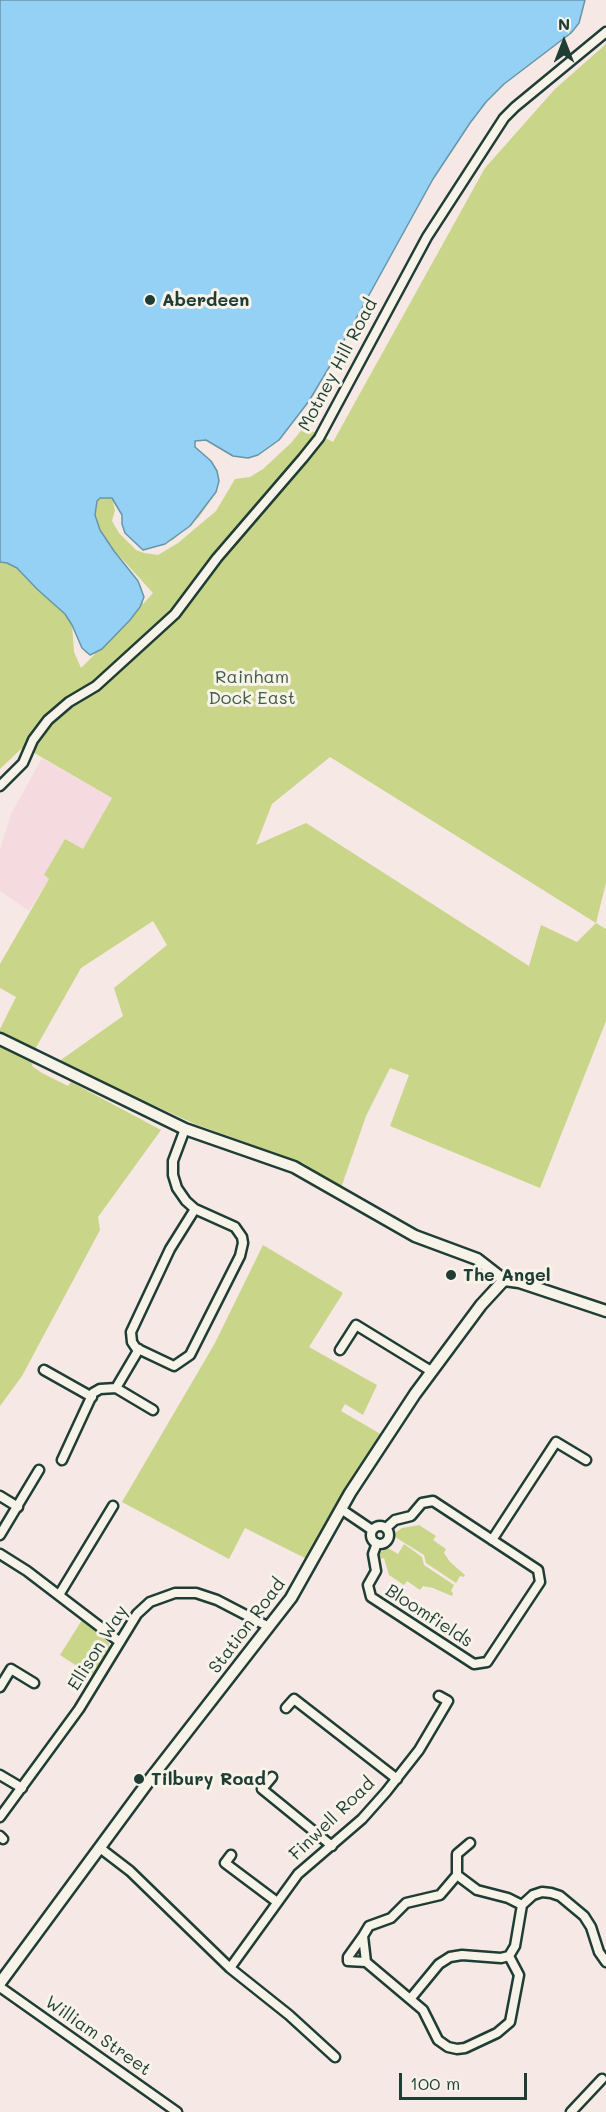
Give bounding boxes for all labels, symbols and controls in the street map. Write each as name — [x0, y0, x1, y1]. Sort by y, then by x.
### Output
north arrow — [534, 12, 594, 72]
text: N — [558, 13, 570, 34]
place label: Aberdeen — [162, 289, 249, 311]
marker: Aberdeen — [143, 293, 157, 307]
street label: Motney Hill Road — [294, 295, 382, 435]
park label: Rainham Dock East — [208, 666, 296, 708]
place label: The Angel — [463, 1264, 550, 1286]
marker: The Angel — [444, 1268, 458, 1282]
street label: Station Road — [204, 1574, 290, 1678]
street label: Bloomfields — [381, 1580, 477, 1652]
street label: Ellison Way — [63, 1601, 133, 1695]
place label: Tilbury Road — [151, 1768, 266, 1790]
marker: Tilbury Road — [132, 1772, 146, 1786]
street label: Finwell Road — [285, 1773, 379, 1865]
street label: William Street — [41, 1991, 155, 2081]
scale bar — [402, 2061, 530, 2099]
text: 100 m — [410, 2071, 460, 2095]

